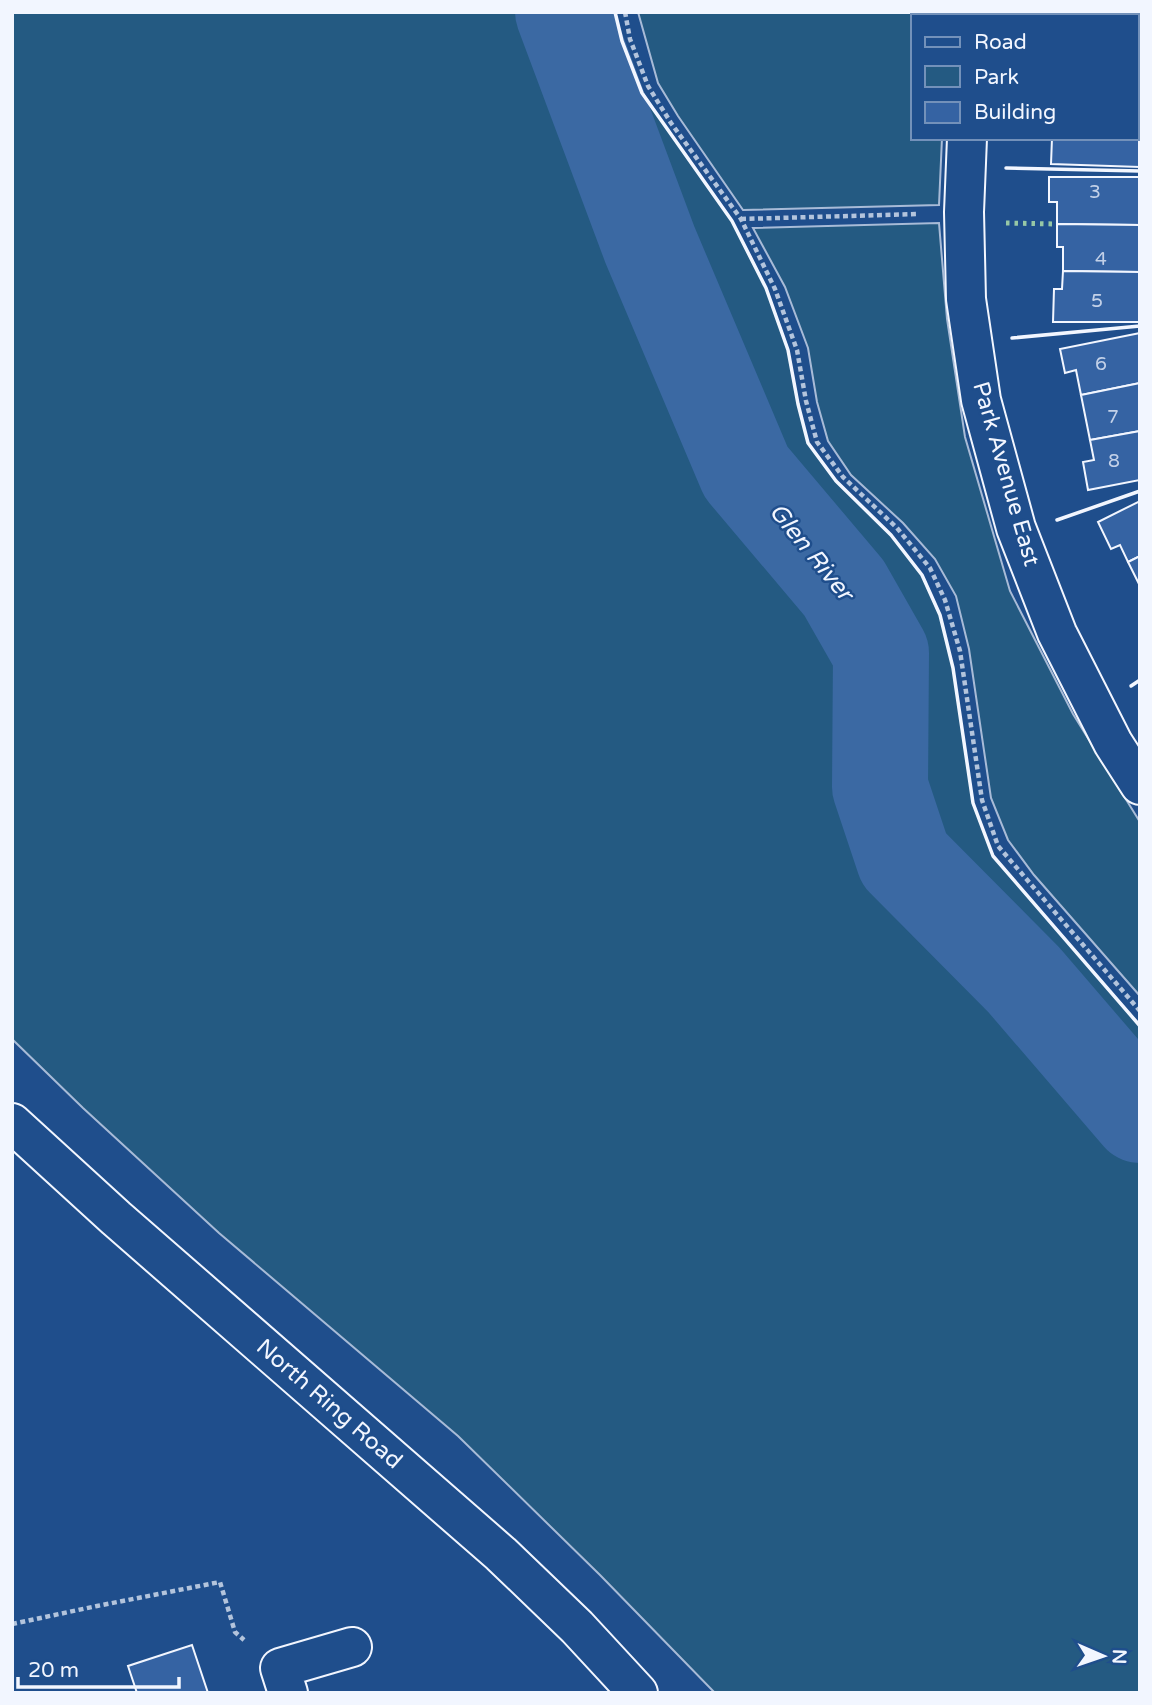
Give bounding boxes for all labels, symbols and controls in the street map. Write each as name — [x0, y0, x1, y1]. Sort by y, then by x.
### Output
legend — [911, 14, 1138, 140]
text: Road — [974, 30, 1027, 55]
text: Park — [974, 65, 1019, 90]
text: Building — [974, 100, 1056, 125]
house number: 3 — [1089, 181, 1101, 203]
house number: 4 — [1095, 248, 1107, 270]
house number: 5 — [1091, 290, 1103, 312]
house number: 6 — [1095, 353, 1107, 375]
street label: Park Avenue East — [966, 379, 1046, 570]
house number: 7 — [1107, 406, 1119, 428]
house number: 8 — [1108, 450, 1120, 472]
water label: Glen River — [763, 497, 861, 609]
street label: North Ring Road — [250, 1333, 408, 1475]
north arrow — [1068, 1621, 1138, 1691]
scale bar — [18, 1646, 178, 1690]
text: N — [1108, 1649, 1130, 1665]
text: 20 m — [28, 1658, 79, 1683]

